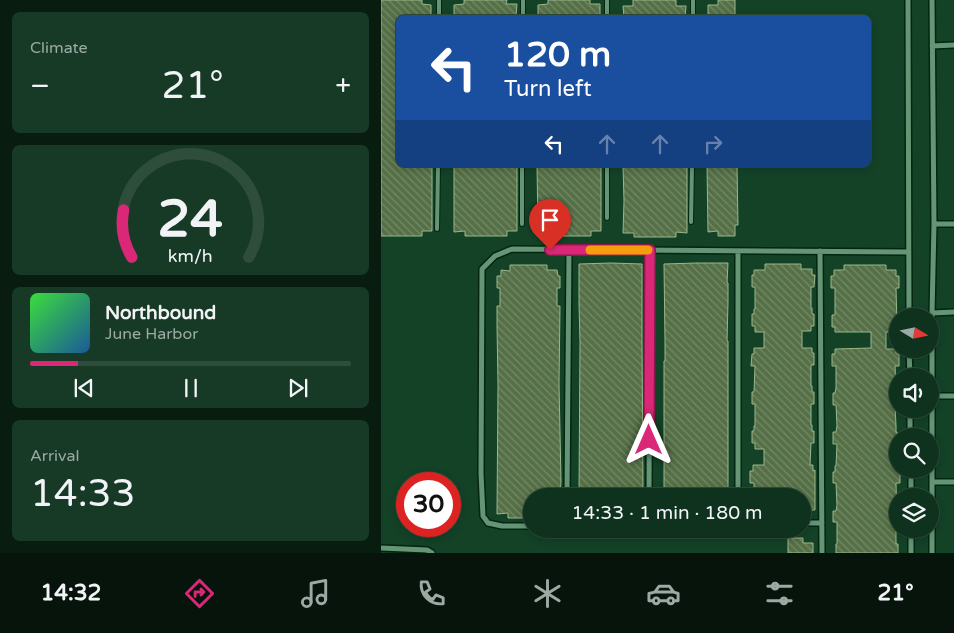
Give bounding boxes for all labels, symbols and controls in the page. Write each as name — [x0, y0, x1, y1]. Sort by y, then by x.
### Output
text: 120 m — [504, 34, 611, 76]
icon: left — [421, 35, 486, 100]
text: Climate — [30, 38, 88, 58]
text: 21° — [162, 63, 224, 109]
text: − — [30, 69, 50, 103]
text: + — [335, 69, 351, 103]
text: Turn left — [504, 76, 592, 102]
icon: left — [540, 130, 568, 158]
icon: ahead — [593, 130, 621, 158]
icon: ahead — [646, 130, 674, 158]
icon: right — [699, 130, 727, 158]
text: 24 — [158, 188, 223, 251]
pin — [529, 199, 571, 250]
icon: arrive — [536, 206, 564, 234]
text: km/h — [168, 246, 213, 267]
text: Northbound — [105, 302, 216, 324]
north arrow — [889, 308, 939, 358]
map controls — [889, 308, 939, 538]
text: June Harbor — [105, 324, 198, 344]
button: sound — [889, 368, 939, 418]
icon: previous — [70, 374, 98, 402]
icon: pause — [177, 374, 205, 402]
icon: next — [284, 374, 312, 402]
position arrow — [622, 413, 674, 465]
button: search — [889, 428, 939, 478]
text: Arrival — [30, 446, 79, 466]
text: 14:33 — [30, 471, 135, 517]
speed limit sign: 30 — [396, 472, 461, 537]
button: layers — [889, 488, 939, 538]
text: 14:33 · 1 min · 180 m — [571, 502, 763, 524]
icon: directions — [182, 576, 217, 611]
icon: music — [298, 576, 333, 611]
icon: phone — [414, 576, 449, 611]
icon: climate — [530, 576, 565, 611]
icon: car — [646, 576, 681, 611]
icon: filters — [762, 576, 797, 611]
text: 14:32 — [40, 580, 101, 606]
text: 21° — [878, 580, 914, 606]

